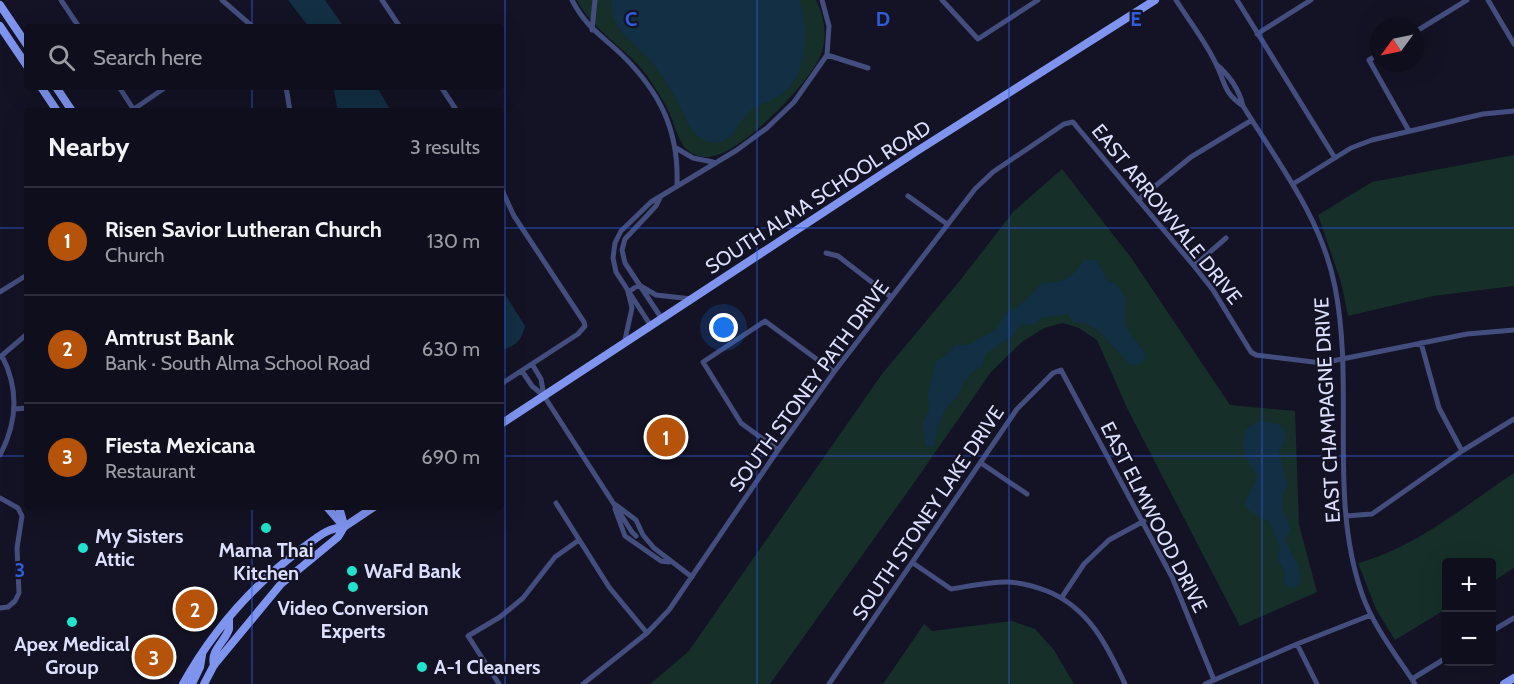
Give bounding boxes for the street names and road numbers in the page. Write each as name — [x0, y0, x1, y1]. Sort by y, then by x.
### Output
street label: SOUTH ALMA SCHOOL ROAD — [701, 115, 935, 279]
street label: EAST ARROWVALE DRIVE — [1087, 119, 1247, 309]
street label: SOUTH STONEY PATH DRIVE — [724, 276, 894, 496]
street label: EAST CHAMPAGNE DRIVE — [1309, 297, 1345, 523]
street label: SOUTH STONEY LAKE DRIVE — [847, 401, 1009, 625]
street label: EAST ELMWOOD DRIVE — [1095, 418, 1213, 616]

